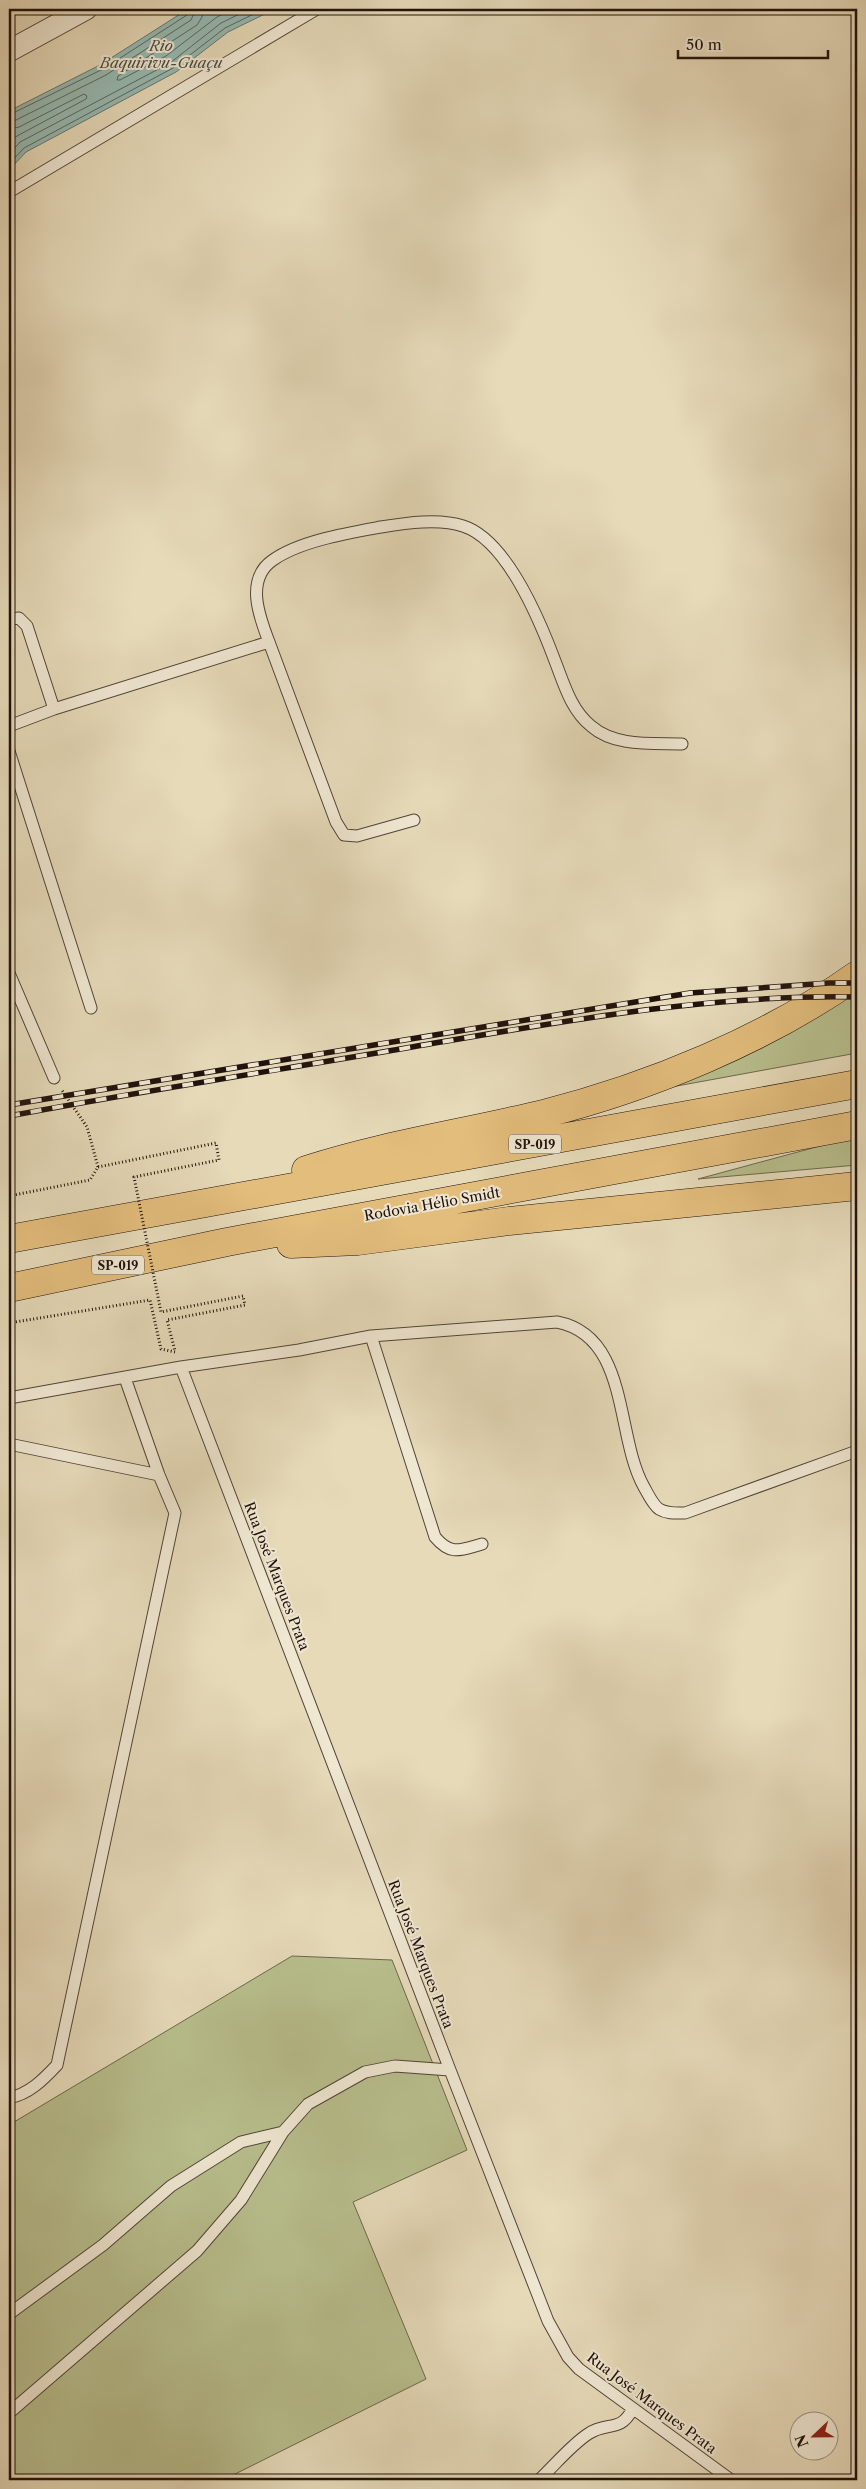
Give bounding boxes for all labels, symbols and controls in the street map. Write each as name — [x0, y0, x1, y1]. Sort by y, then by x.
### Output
scale bar — [678, 28, 828, 60]
text: 50 m — [686, 35, 722, 54]
water label: Rio Baquirivu-Guaçu — [99, 36, 223, 72]
road number: SP-019 — [509, 1134, 561, 1154]
street label: Rodovia Hélio Smidt — [363, 1183, 501, 1225]
road number: SP-019 — [92, 1256, 144, 1274]
street label: Rua José Marques Prata — [240, 1499, 314, 1653]
street label: Rua José Marques Prata — [384, 1877, 458, 2031]
street label: Rua José Marques Prata — [584, 2348, 721, 2458]
north arrow — [788, 2412, 838, 2462]
text: N — [791, 2432, 813, 2450]

